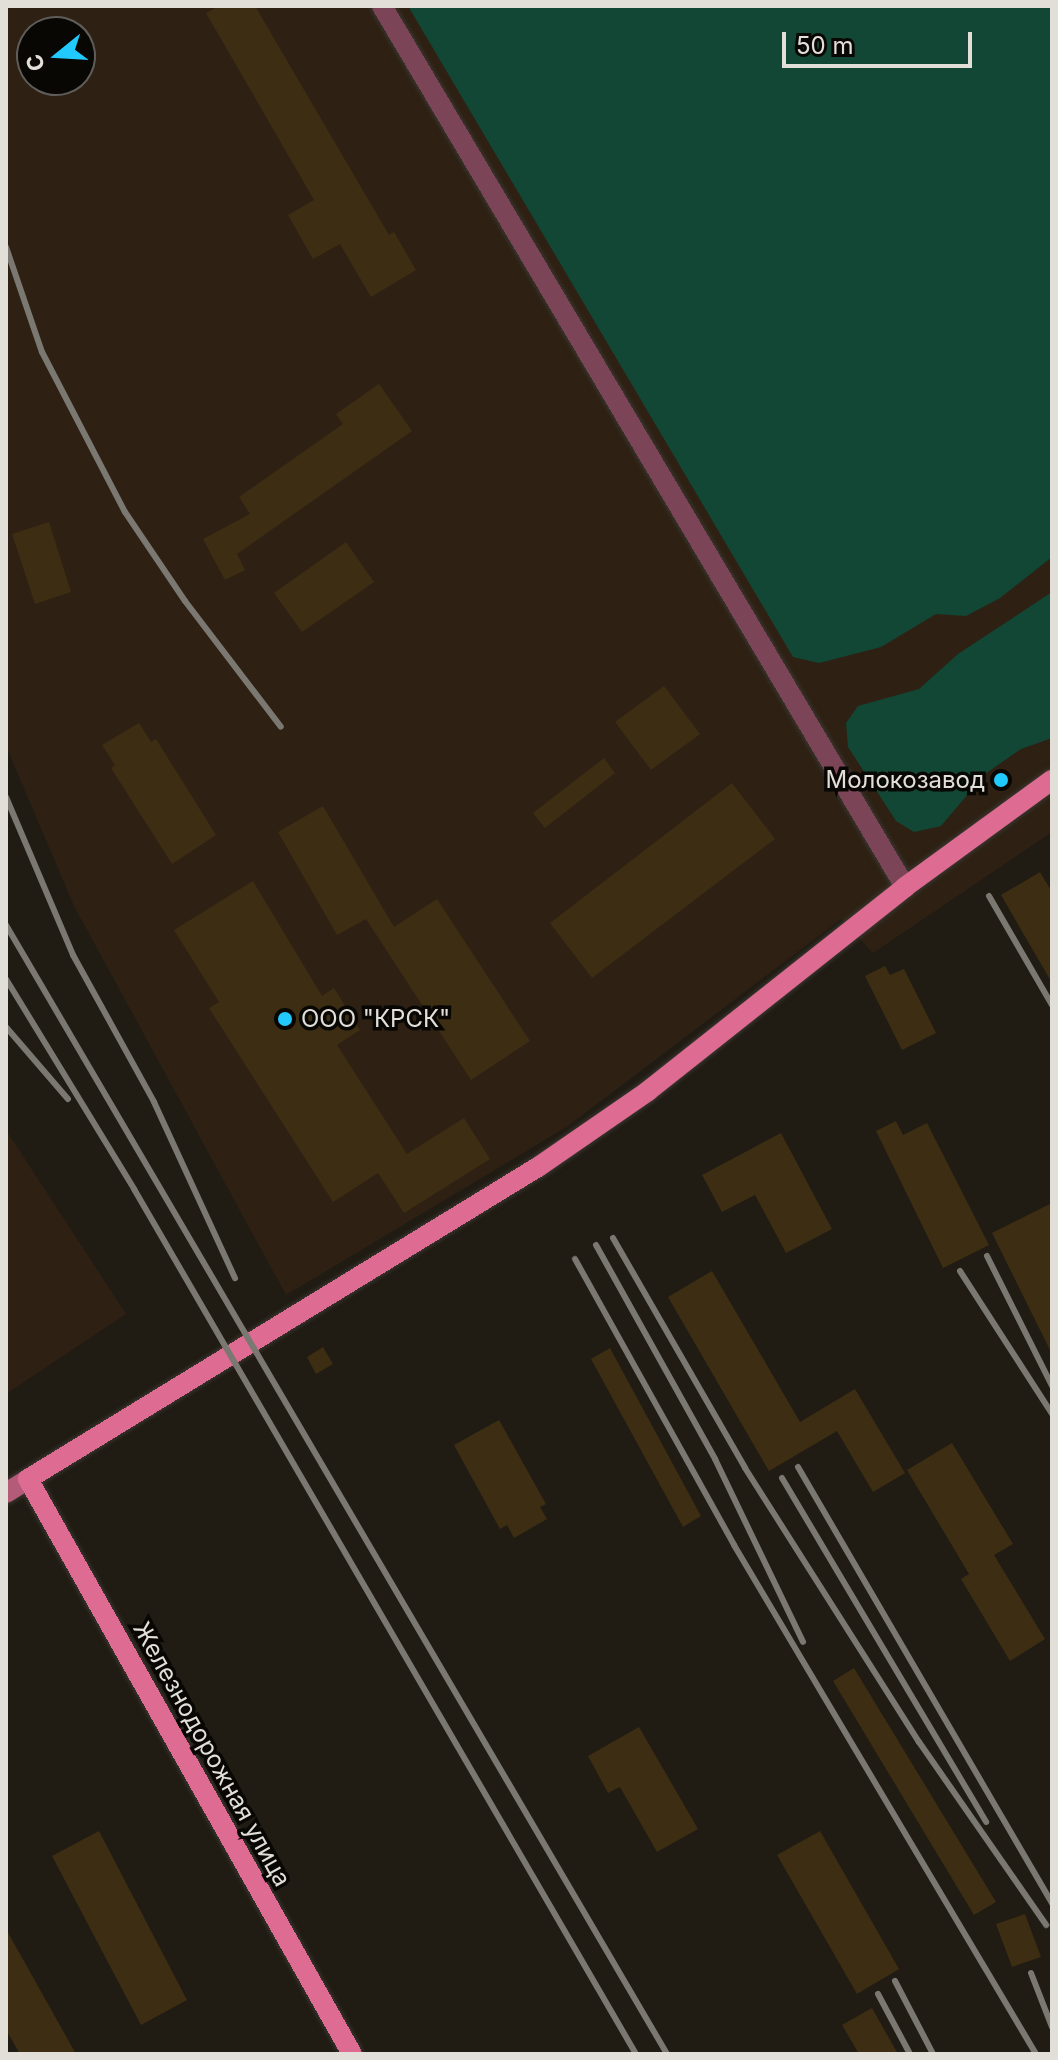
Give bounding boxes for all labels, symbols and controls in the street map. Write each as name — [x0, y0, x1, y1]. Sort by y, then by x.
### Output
north arrow — [16, 16, 96, 96]
scale bar — [786, 16, 976, 66]
text: 50 m — [796, 31, 854, 60]
text: С — [20, 51, 50, 75]
place label: Молокозавод — [826, 766, 985, 794]
marker: Молокозавод — [992, 771, 1010, 789]
place label: ООО "КРСК" — [301, 1005, 450, 1033]
marker: ООО "КРСК" — [276, 1010, 294, 1028]
street label: Железнодорожная улица — [127, 1617, 297, 1891]

